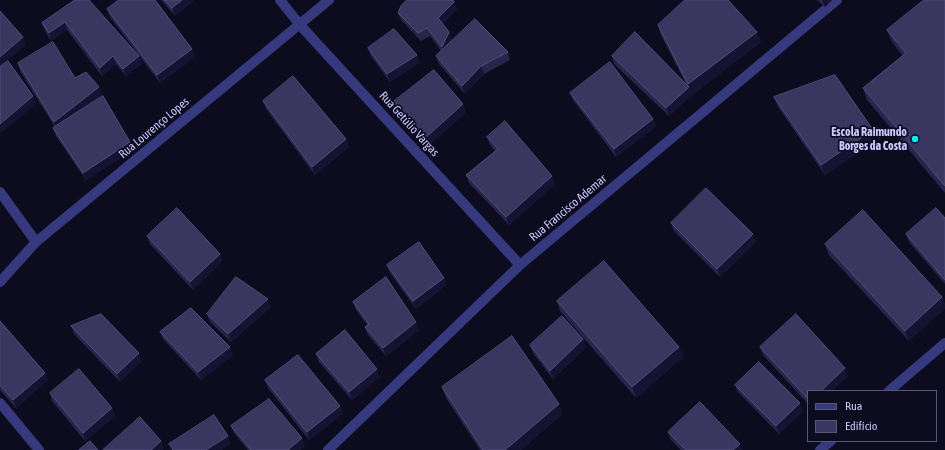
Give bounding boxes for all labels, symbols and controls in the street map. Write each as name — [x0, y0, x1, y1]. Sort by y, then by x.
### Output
street label: Rua Getúlio Vargas — [376, 89, 442, 159]
street label: Rua Lourenço Lopes — [116, 94, 192, 162]
place label: Escola Raimundo Borges da Costa — [831, 125, 907, 153]
marker: Escola Raimundo Borges da Costa — [910, 134, 920, 144]
street label: Rua Francisco Ademar — [527, 172, 609, 244]
legend — [807, 390, 937, 442]
text: Rua — [845, 399, 862, 413]
text: Edifício — [845, 419, 877, 433]

